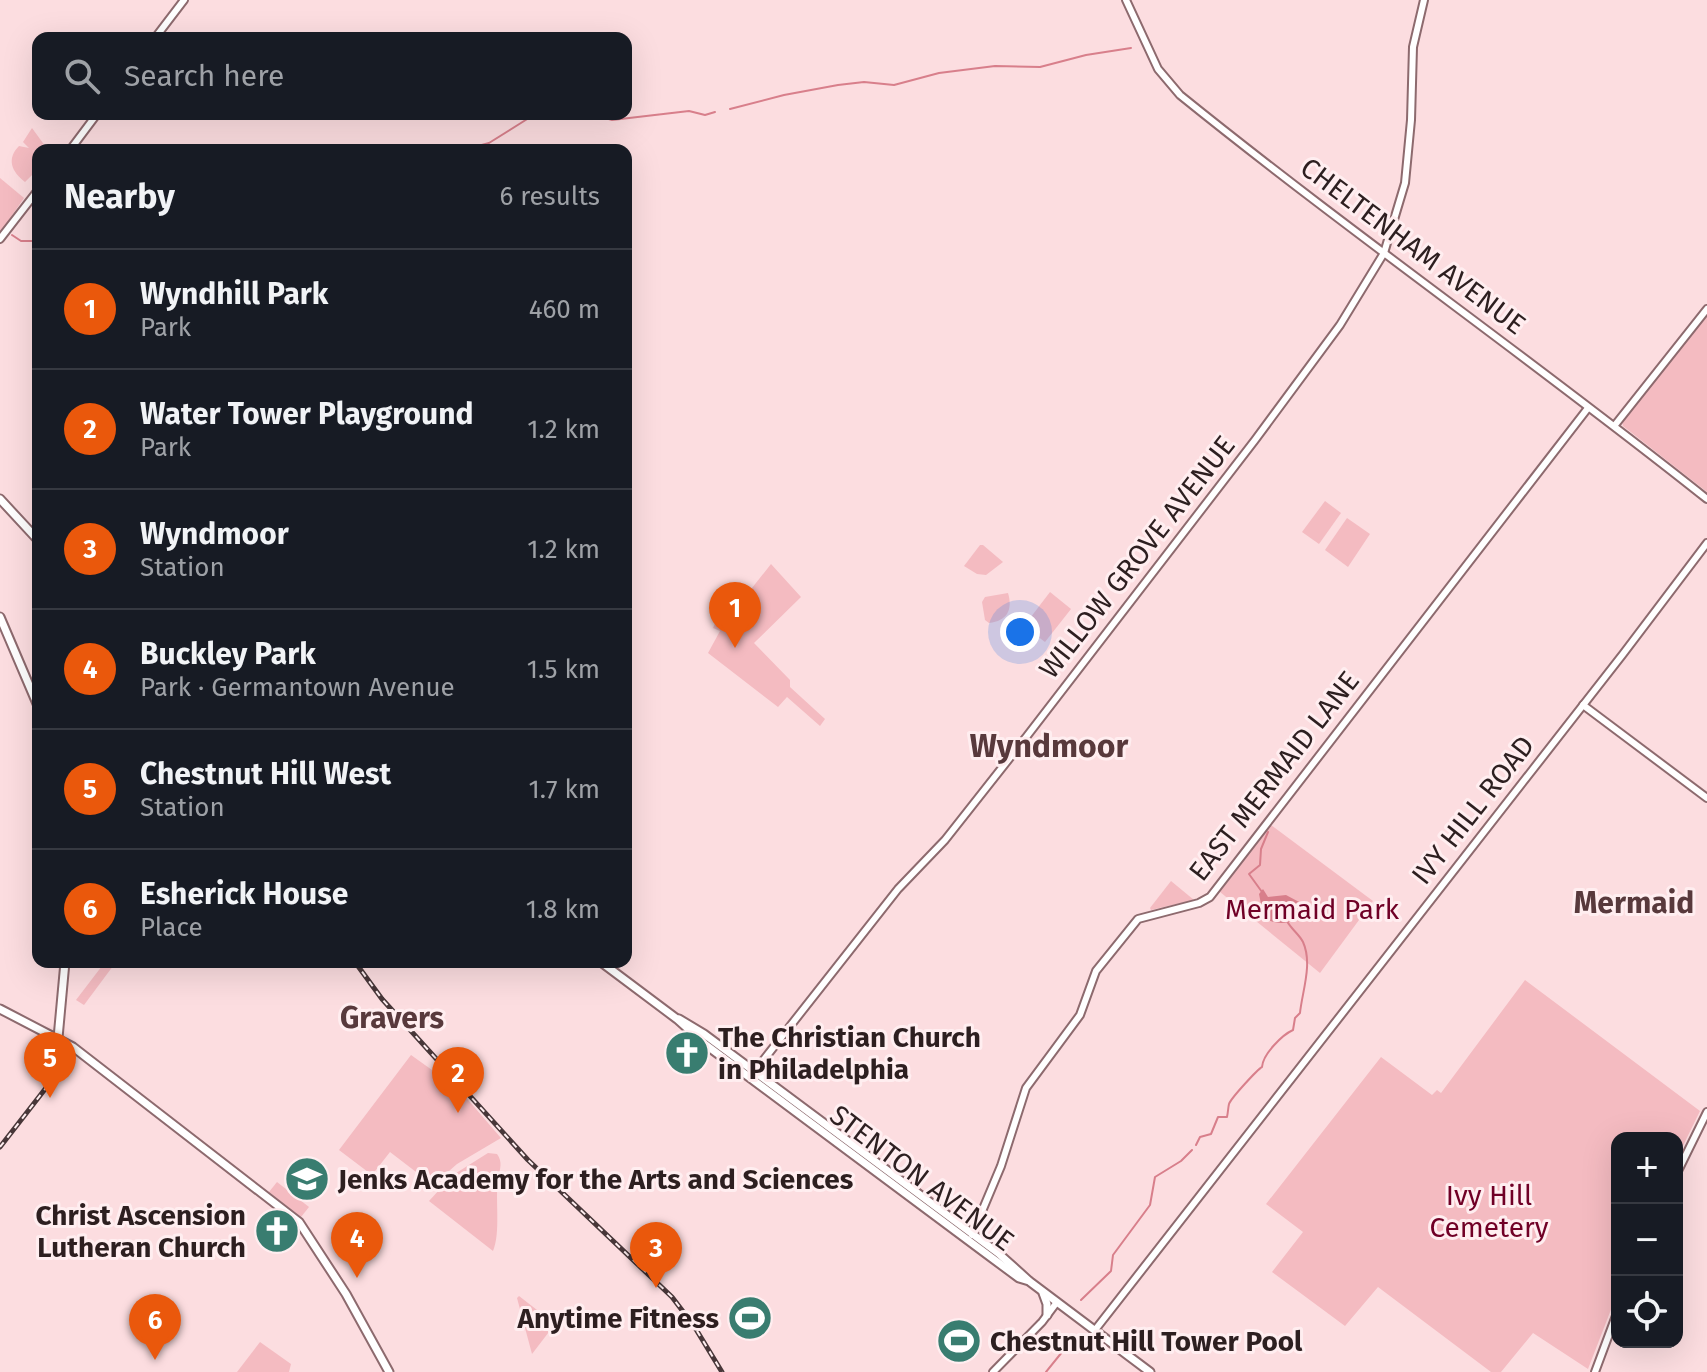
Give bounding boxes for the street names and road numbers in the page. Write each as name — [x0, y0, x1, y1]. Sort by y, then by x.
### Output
street label: CHELTENHAM AVENUE — [1294, 151, 1532, 341]
street label: WILLOW GROVE AVENUE — [1032, 429, 1242, 685]
street label: EAST MERMAID LANE — [1182, 665, 1366, 887]
street label: IVY HILL ROAD — [1405, 729, 1541, 891]
street label: STENTON AVENUE — [824, 1098, 1020, 1258]

